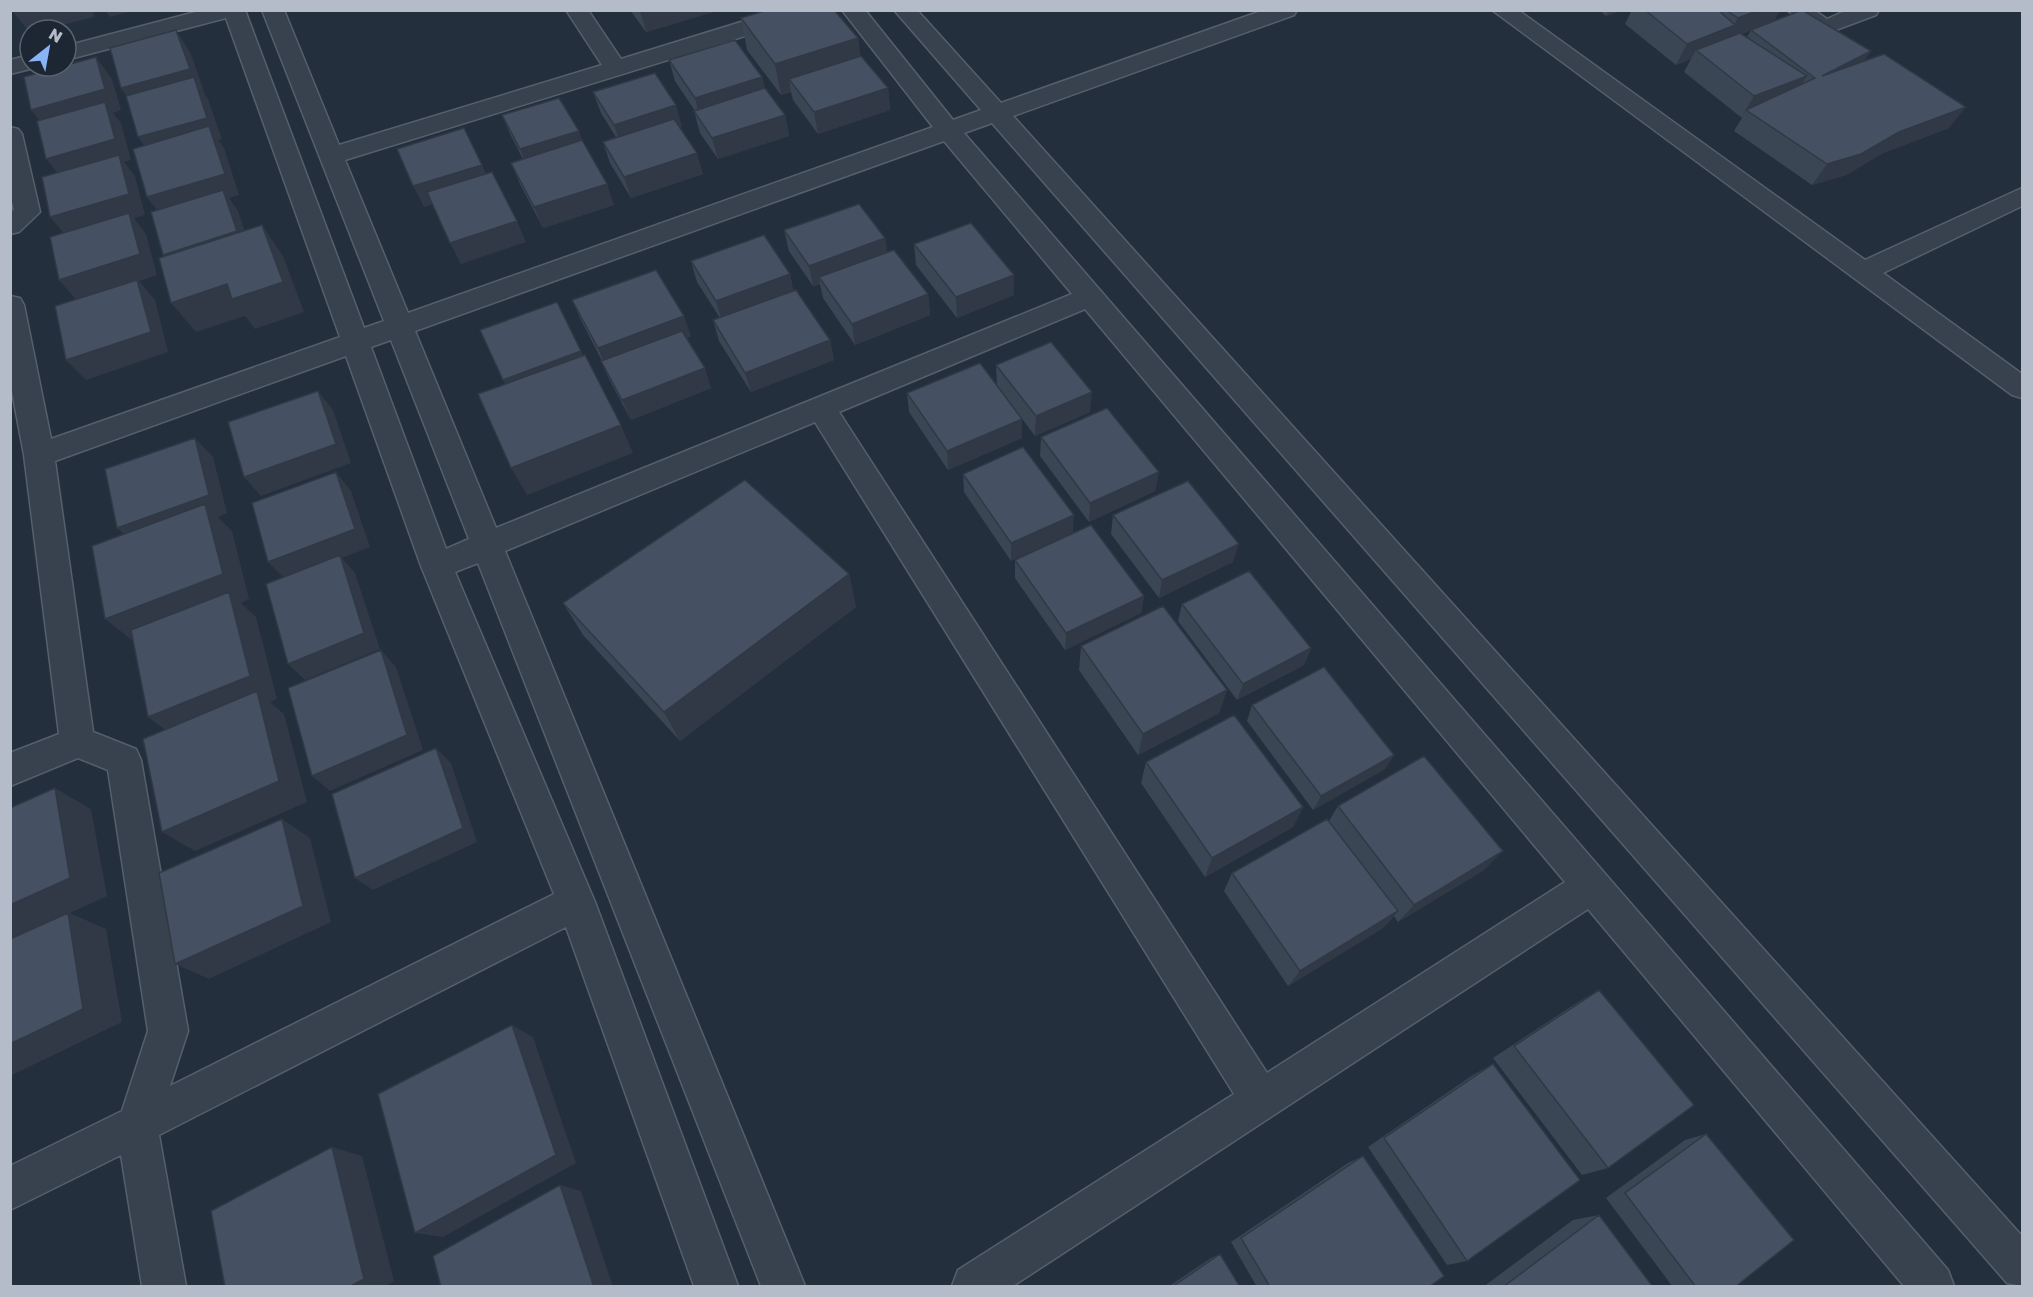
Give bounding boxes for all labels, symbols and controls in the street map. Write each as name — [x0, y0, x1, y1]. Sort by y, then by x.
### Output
north arrow — [18, 18, 78, 78]
text: N — [45, 23, 66, 47]

